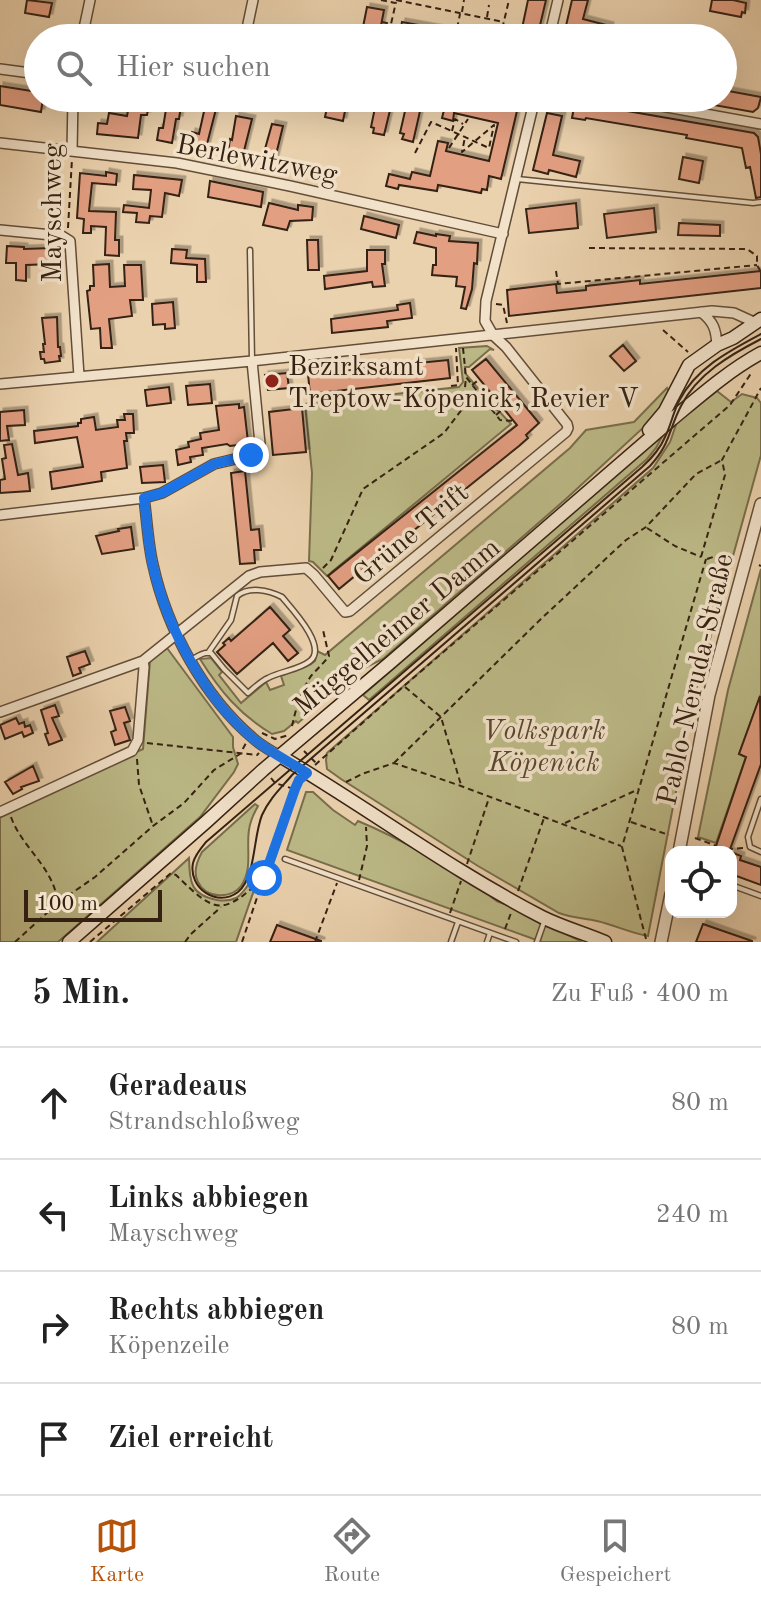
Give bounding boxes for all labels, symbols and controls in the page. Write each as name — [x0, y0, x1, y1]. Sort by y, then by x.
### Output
search box — [24, 24, 737, 112]
icon: search — [52, 46, 96, 90]
text: Hier suchen — [116, 53, 271, 83]
street label: Berlewitzweg — [173, 132, 340, 190]
street label: Mayschweg — [40, 143, 68, 283]
place label: Bezirksamt Treptow-Köpenick, Revier V — [288, 354, 639, 414]
marker: Bezirksamt Treptow-Köpenick, Revier V — [263, 372, 281, 390]
route end — [233, 437, 269, 473]
street label: Grüne Trift — [349, 479, 475, 591]
street label: Müggelheimer Damm — [290, 534, 506, 722]
street label: Pablo-Neruda-Straße — [654, 551, 740, 808]
park label: Volkspark Köpenick — [482, 718, 606, 778]
map controls — [665, 846, 737, 918]
button: locate — [665, 846, 737, 918]
route start — [246, 860, 282, 896]
scale bar — [24, 886, 162, 922]
text: 100 m — [36, 893, 98, 915]
text: 5 Min. — [32, 977, 130, 1011]
text: Zu Fuß · 400 m — [551, 981, 729, 1007]
text: Geradeaus — [108, 1072, 247, 1102]
icon: ahead — [32, 1081, 76, 1125]
text: 80 m — [671, 1090, 729, 1116]
text: Strandschloßweg — [108, 1109, 300, 1135]
text: Links abbiegen — [108, 1184, 309, 1214]
icon: left — [32, 1193, 76, 1237]
text: 240 m — [656, 1202, 729, 1228]
text: Mayschweg — [108, 1221, 238, 1247]
text: Rechts abbiegen — [108, 1296, 325, 1326]
icon: right — [32, 1305, 76, 1349]
text: 80 m — [671, 1314, 729, 1340]
text: Köpenzeile — [108, 1333, 229, 1359]
icon: arrive — [32, 1417, 76, 1461]
text: Ziel erreicht — [108, 1424, 273, 1454]
tab: Karte — [90, 1514, 144, 1589]
tab: Route — [324, 1514, 380, 1589]
tab: Gespeichert — [560, 1514, 671, 1589]

